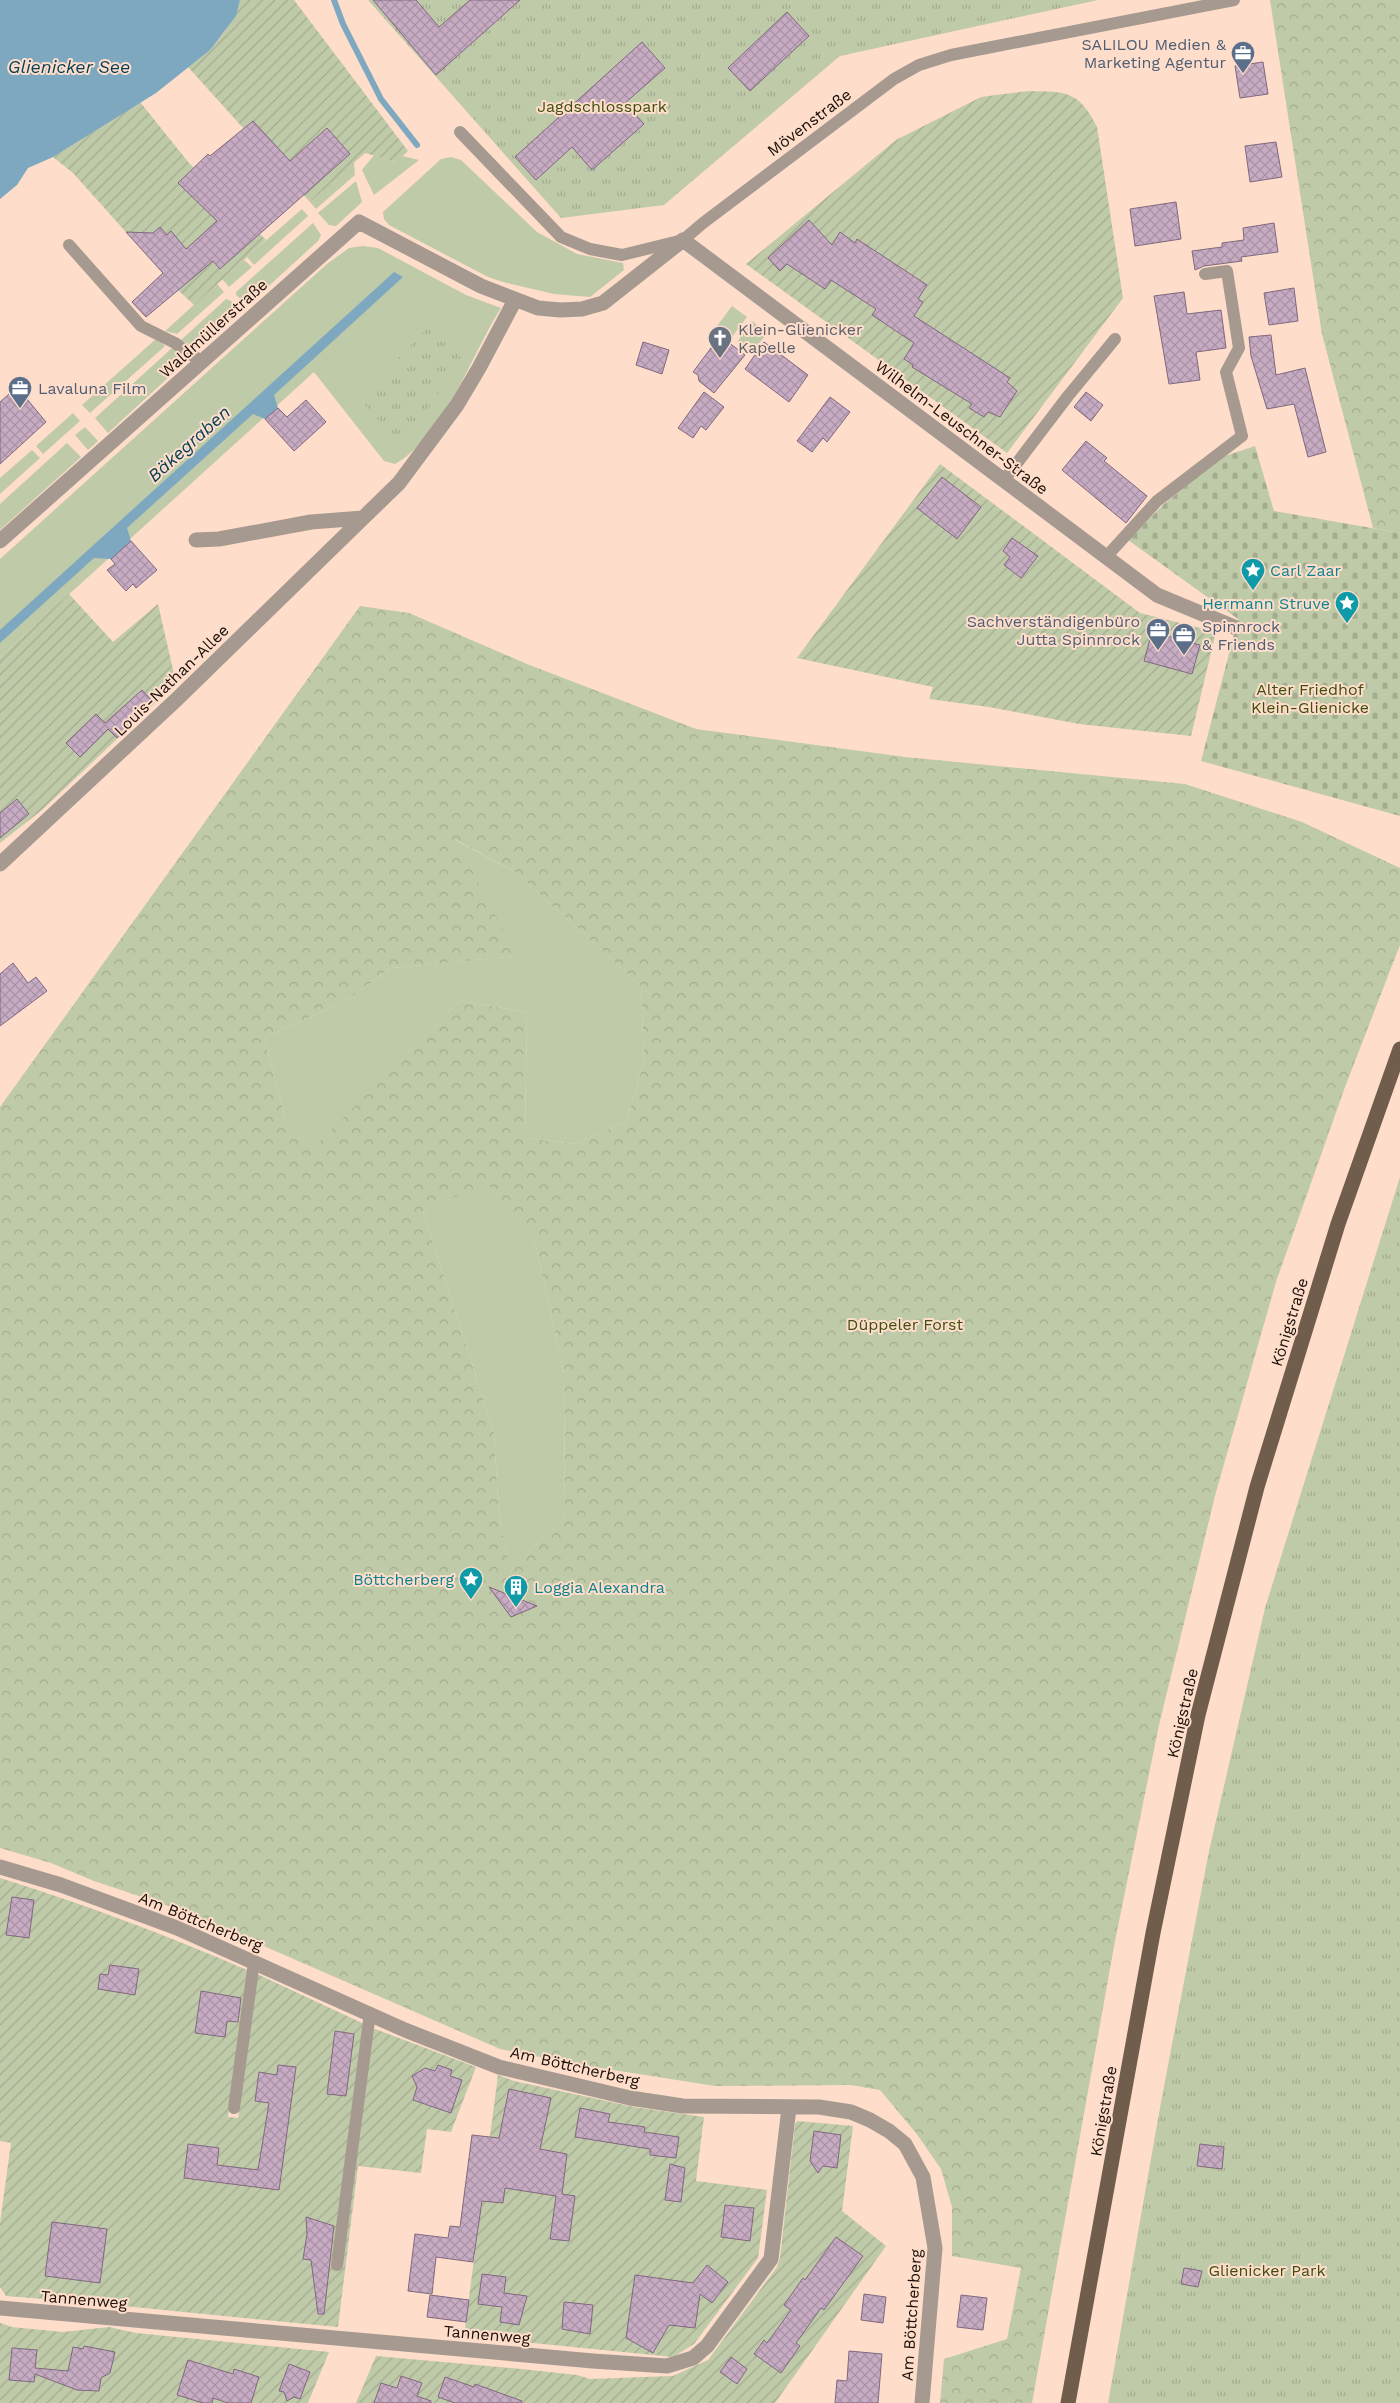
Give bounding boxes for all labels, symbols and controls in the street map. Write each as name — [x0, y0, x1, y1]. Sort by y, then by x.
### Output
place label: SALILOU Medien & Marketing Agentur — [1081, 35, 1227, 72]
office icon: SALILOU Medien & Marketing Agentur — [1230, 40, 1256, 74]
water label: Glienicker See — [8, 56, 130, 77]
street label: Mövenstraße — [764, 85, 855, 160]
park label: Jagdschlosspark — [537, 97, 667, 116]
street label: Waldmüllerstraße — [155, 275, 271, 382]
place label: Klein-Glienicker Kapelle — [738, 320, 863, 357]
church icon: Klein-Glienicker Kapelle — [707, 325, 733, 359]
street label: Wilhelm-Leuschner-Straße — [872, 356, 1052, 499]
office icon: Lavaluna Film — [7, 375, 33, 409]
place label: Lavaluna Film — [38, 379, 147, 398]
water label: Bäkegraben — [143, 401, 234, 486]
place icon: Carl Zaar — [1240, 557, 1266, 591]
place label: Carl Zaar — [1270, 561, 1342, 580]
place icon: Hermann Struve — [1334, 590, 1360, 624]
place label: Hermann Struve — [1202, 594, 1330, 613]
place label: Sachverständigenbüro Jutta Spinnrock — [967, 612, 1140, 649]
office icon: Sachverständigenbüro Jutta Spinnrock — [1145, 617, 1171, 651]
place label: Spinnrock & Friends — [1202, 617, 1280, 654]
street label: Louis-Nathan-Allee — [110, 621, 233, 740]
office icon: Spinnrock & Friends — [1171, 622, 1197, 656]
park label: Alter Friedhof Klein-Glienicke — [1251, 680, 1369, 717]
street label: Königstraße — [1267, 1276, 1312, 1369]
park label: Düppeler Forst — [847, 1315, 963, 1334]
place icon: Böttcherberg — [458, 1566, 484, 1600]
place label: Böttcherberg — [353, 1570, 454, 1589]
building icon: Loggia Alexandra — [503, 1574, 529, 1608]
place label: Loggia Alexandra — [534, 1578, 665, 1597]
street label: Königstraße — [1163, 1666, 1202, 1760]
street label: Am Böttcherberg — [136, 1888, 266, 1955]
street label: Am Böttcherberg — [508, 2042, 642, 2091]
street label: Königstraße — [1086, 2064, 1121, 2158]
street label: Am Böttcherberg — [897, 2248, 926, 2382]
park label: Glienicker Park — [1208, 2261, 1326, 2280]
street label: Tannenweg — [40, 2286, 128, 2313]
street label: Tannenweg — [443, 2321, 531, 2348]

